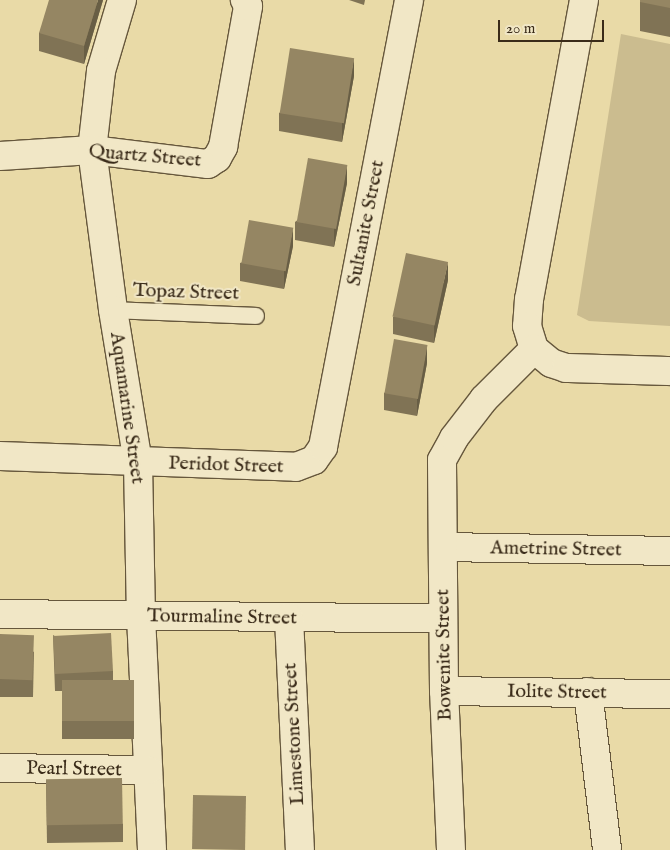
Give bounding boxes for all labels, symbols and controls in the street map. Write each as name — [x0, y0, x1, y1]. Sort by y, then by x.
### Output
scale bar — [500, 10, 606, 42]
text: 20 m — [506, 19, 535, 38]
street label: Quartz Street — [88, 139, 202, 173]
street label: Sultanite Street — [342, 158, 390, 288]
street label: Topaz Street — [132, 278, 240, 306]
street label: Aquamarine Street — [104, 331, 150, 485]
street label: Peridot Street — [168, 451, 284, 479]
street label: Ametrine Street — [490, 536, 622, 562]
street label: Bowenite Street — [431, 589, 457, 721]
street label: Tourmaline Street — [147, 604, 297, 630]
street label: Limestone Street — [278, 662, 310, 806]
street label: Iolite Street — [507, 679, 607, 705]
street label: Pearl Street — [26, 756, 122, 782]

